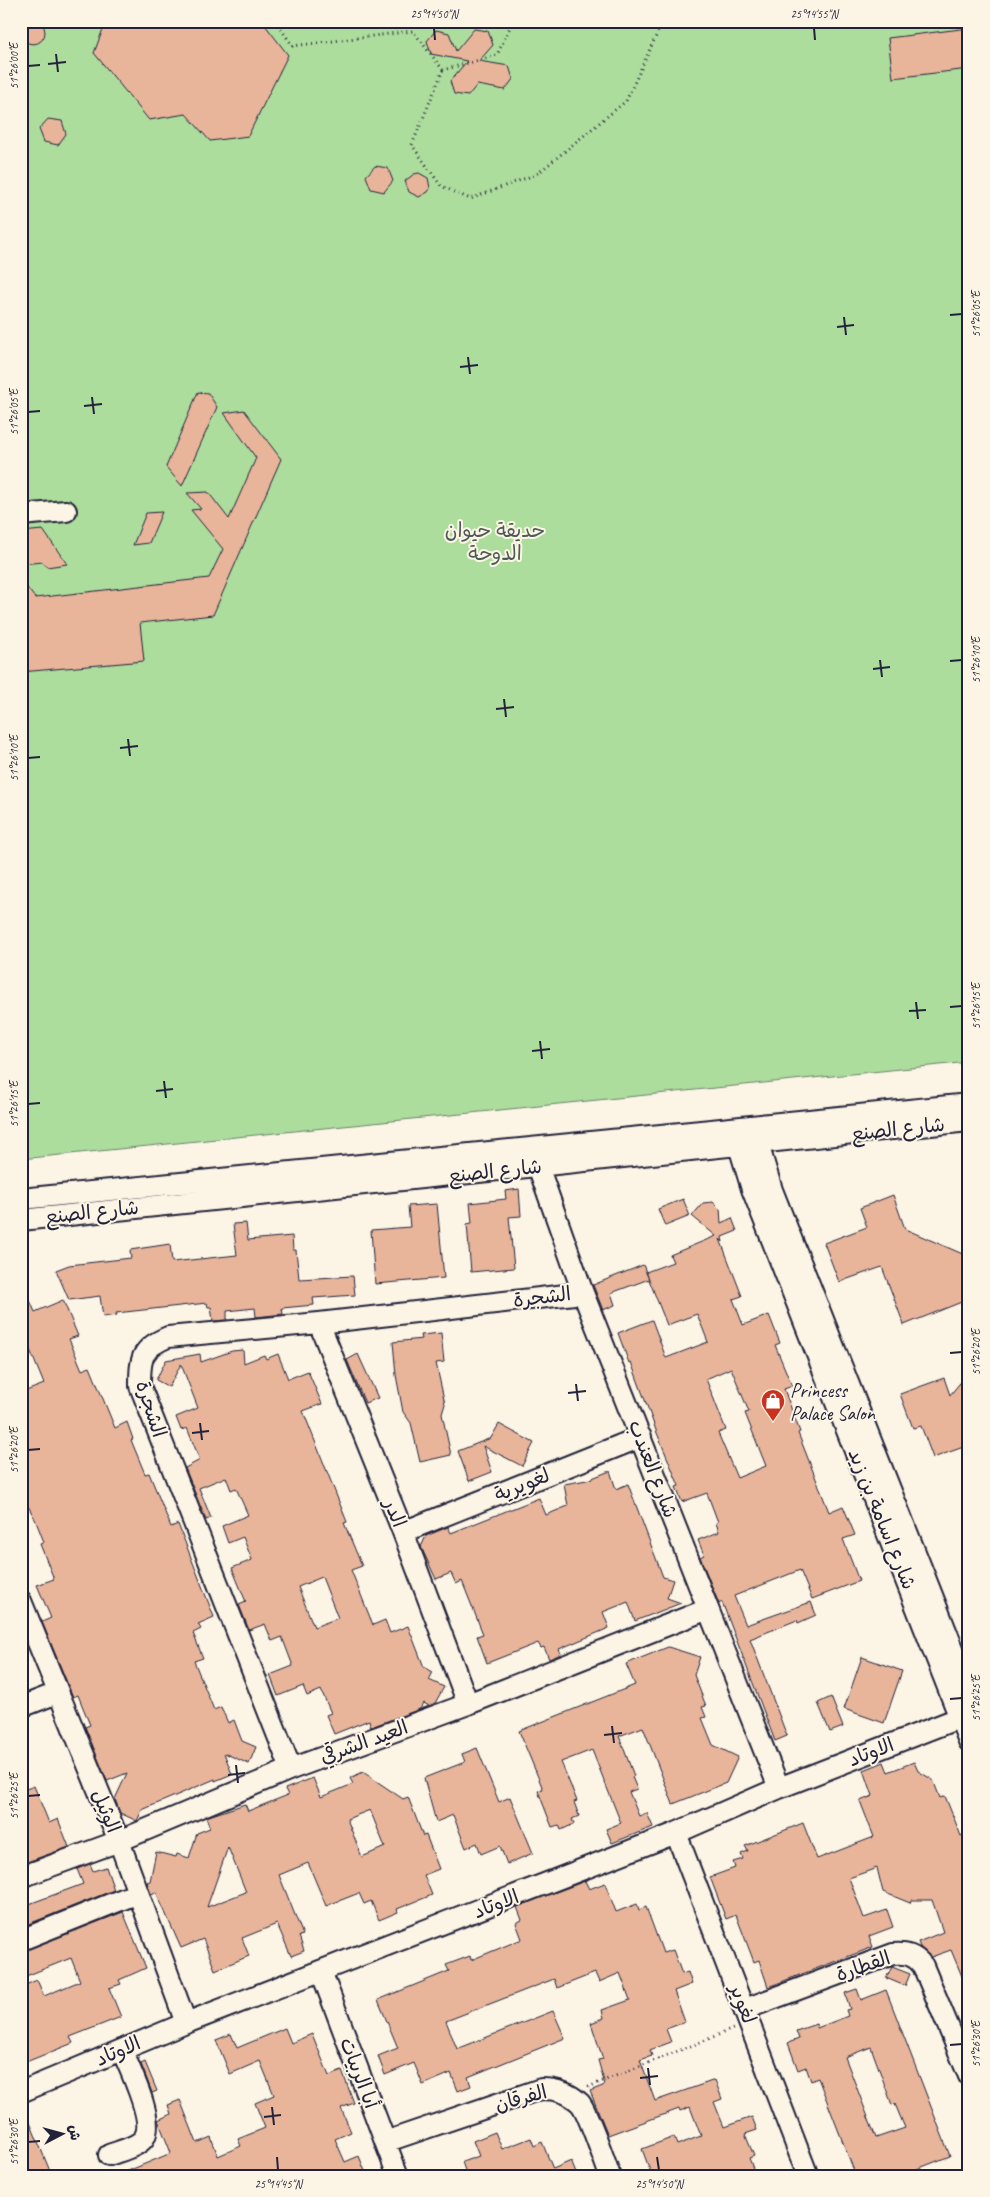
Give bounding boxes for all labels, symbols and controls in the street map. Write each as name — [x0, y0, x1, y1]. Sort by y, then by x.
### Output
text: 25°14'50"N — [410, 6, 459, 22]
text: 25°14'55"N — [790, 6, 839, 22]
text: 51°26'00"E — [6, 41, 22, 89]
text: 51°26'05"E — [968, 289, 984, 337]
text: 51°26'05"E — [6, 387, 22, 435]
park label: حديقة حيوان الدوحة — [445, 518, 545, 566]
text: 51°26'10"E — [968, 635, 984, 683]
text: 51°26'10"E — [6, 733, 22, 781]
text: 51°26'15"E — [968, 981, 984, 1029]
text: 51°26'15"E — [6, 1079, 22, 1127]
street label: شارع الصنع — [850, 1112, 946, 1148]
street label: شارع الصنع — [447, 1154, 543, 1190]
street label: شارع الصنع — [44, 1195, 140, 1231]
street label: الشجرة — [512, 1281, 572, 1313]
text: 51°26'20"E — [968, 1327, 984, 1375]
street label: الشجرة — [130, 1377, 172, 1441]
place label: Princess Palace Salon — [790, 1378, 876, 1426]
shop icon: Princess Palace Salon — [760, 1388, 786, 1422]
street label: شارع العندب — [622, 1417, 683, 1522]
text: 51°26'20"E — [6, 1425, 22, 1473]
street label: شارع اسامة بن زيد — [841, 1445, 922, 1594]
street label: لغويرية — [491, 1463, 553, 1507]
street label: الدر — [377, 1493, 412, 1531]
text: 51°26'25"E — [968, 1673, 984, 1721]
street label: العيد الشرقي — [316, 1714, 412, 1770]
street label: الاوتاد — [845, 1732, 897, 1772]
text: 51°26'25"E — [6, 1771, 22, 1819]
street label: الوثيل — [85, 1785, 126, 1837]
street label: الاوتاد — [470, 1884, 522, 1924]
street label: القطارة — [832, 1945, 894, 1987]
street label: لغوير — [723, 1979, 762, 2027]
text: 51°26'30"E — [968, 2019, 984, 2067]
street label: الاوتاد — [92, 2030, 144, 2072]
street label: أبا الربيات — [334, 2034, 384, 2112]
street label: الفرقان — [492, 2079, 550, 2117]
north arrow — [38, 2110, 88, 2160]
text: 51°26'30"E — [6, 2117, 22, 2165]
text: ش — [65, 2124, 84, 2141]
text: 25°14'45"N — [254, 2176, 303, 2192]
text: 25°14'50"N — [635, 2176, 684, 2192]

